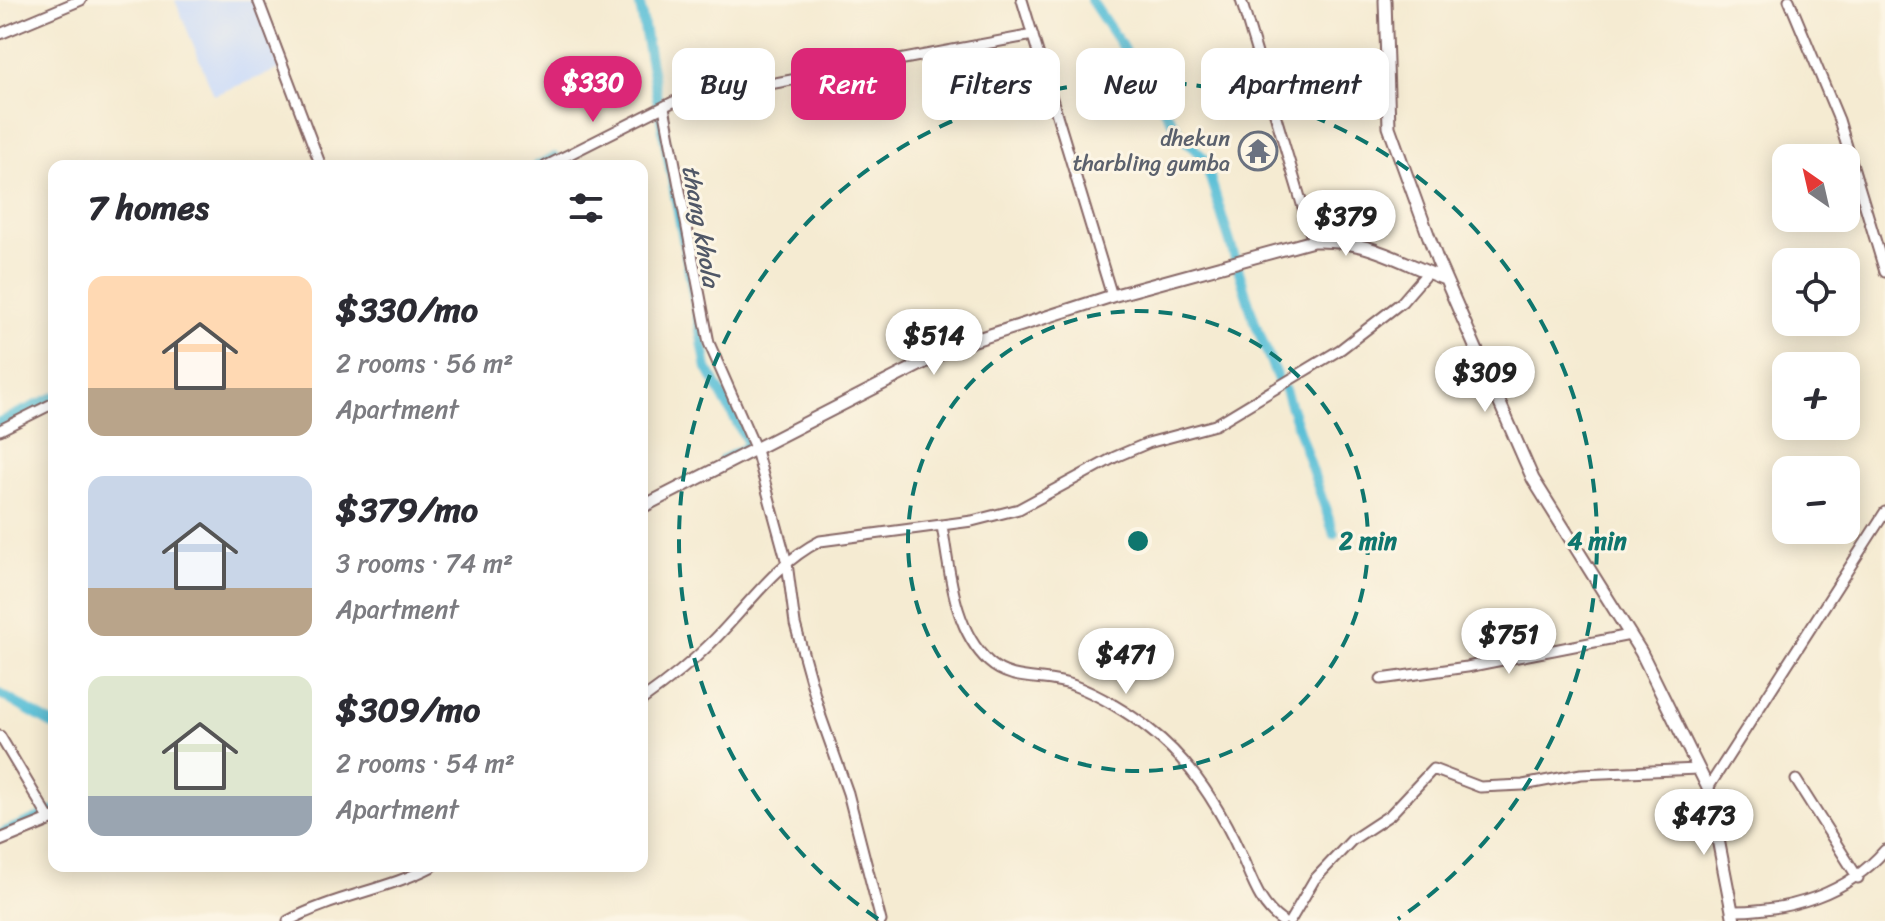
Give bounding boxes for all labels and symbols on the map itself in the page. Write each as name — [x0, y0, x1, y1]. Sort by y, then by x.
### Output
pin: $330 — [546, 56, 640, 124]
place label: dhekun tharbling gumba — [1073, 119, 1230, 183]
temple icon: dhekun tharbling gumba — [1237, 130, 1279, 172]
north arrow — [1772, 144, 1860, 232]
water label: thang khola — [670, 162, 733, 292]
pin: $379 — [1299, 190, 1393, 258]
pin: $514 — [887, 309, 981, 377]
pin: $309 — [1438, 346, 1532, 414]
text: 2 min — [1338, 520, 1397, 562]
text: 4 min — [1567, 520, 1627, 562]
centre of rings — [1124, 527, 1152, 555]
pin: $751 — [1462, 608, 1556, 676]
pin: $471 — [1079, 628, 1173, 696]
pin: $473 — [1657, 789, 1751, 857]

